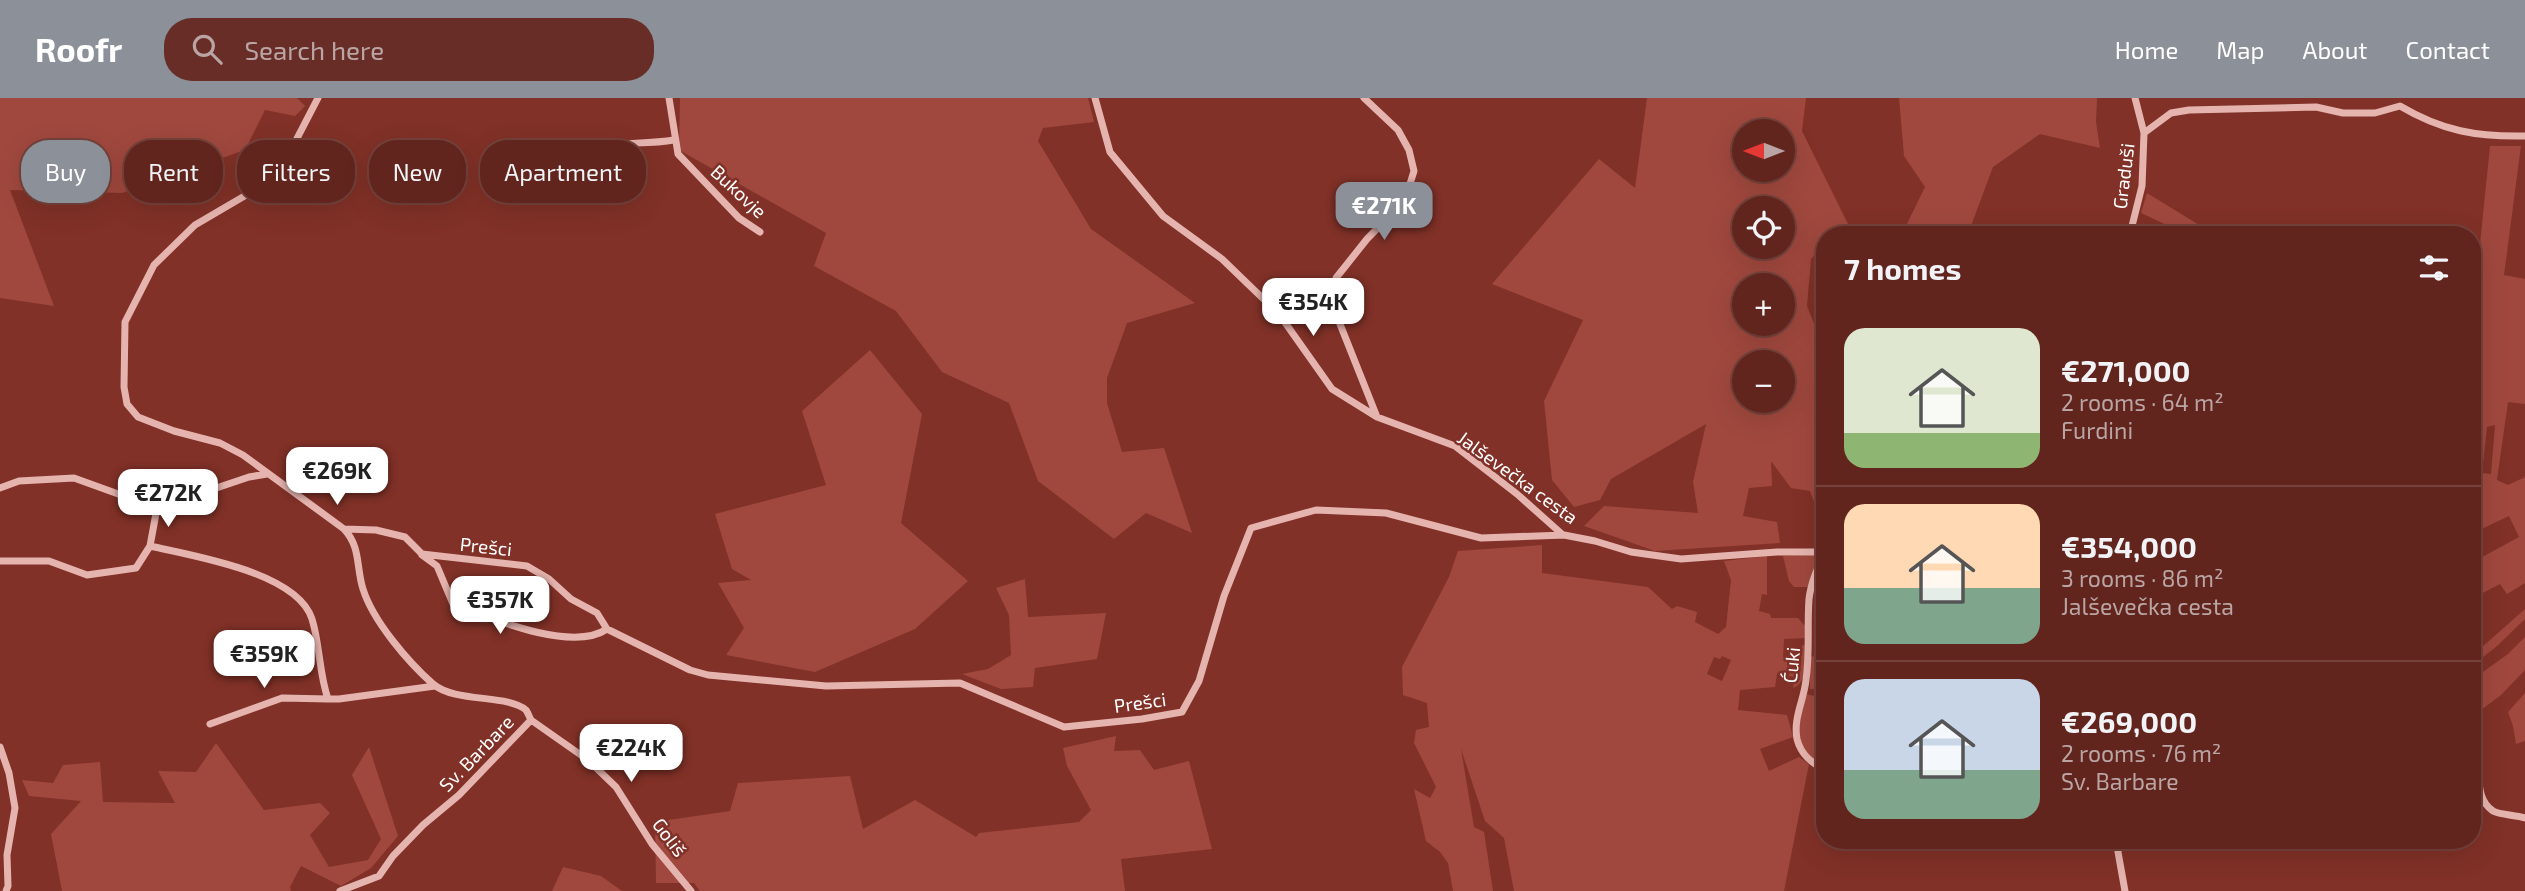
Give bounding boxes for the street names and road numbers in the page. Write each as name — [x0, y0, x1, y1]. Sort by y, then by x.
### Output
street label: Graduši — [2108, 142, 2138, 210]
street label: Bukovje — [706, 160, 772, 222]
street label: Jalševečka cesta — [1453, 426, 1583, 528]
street label: Prešci — [459, 532, 513, 560]
street label: Ćuki — [1778, 646, 1804, 684]
street label: Prešci — [1112, 687, 1168, 717]
street label: Sv. Barbare — [434, 710, 518, 796]
street label: Goliš — [648, 813, 692, 861]

